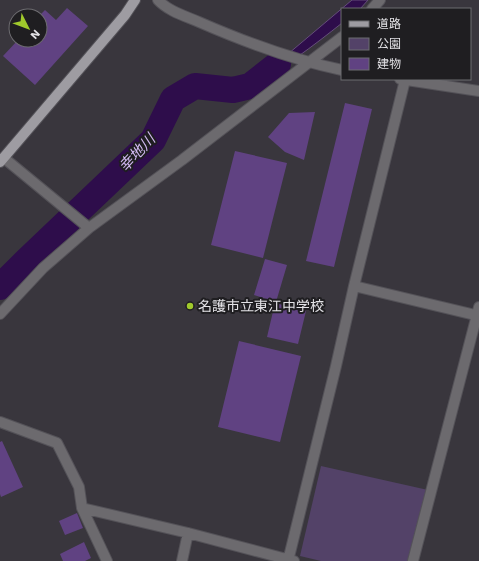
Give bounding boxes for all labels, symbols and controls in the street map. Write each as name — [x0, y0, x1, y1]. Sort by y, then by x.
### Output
north arrow — [8, 8, 48, 48]
legend — [341, 8, 471, 80]
text: 道路 — [377, 17, 401, 31]
text: N — [28, 27, 43, 42]
text: 公園 — [377, 37, 401, 51]
text: 建物 — [377, 57, 401, 71]
water label: 幸地川 — [115, 129, 160, 176]
place label: 名護市立東江中学校 — [198, 298, 324, 314]
marker: 名護市立東江中学校 — [185, 301, 195, 311]

